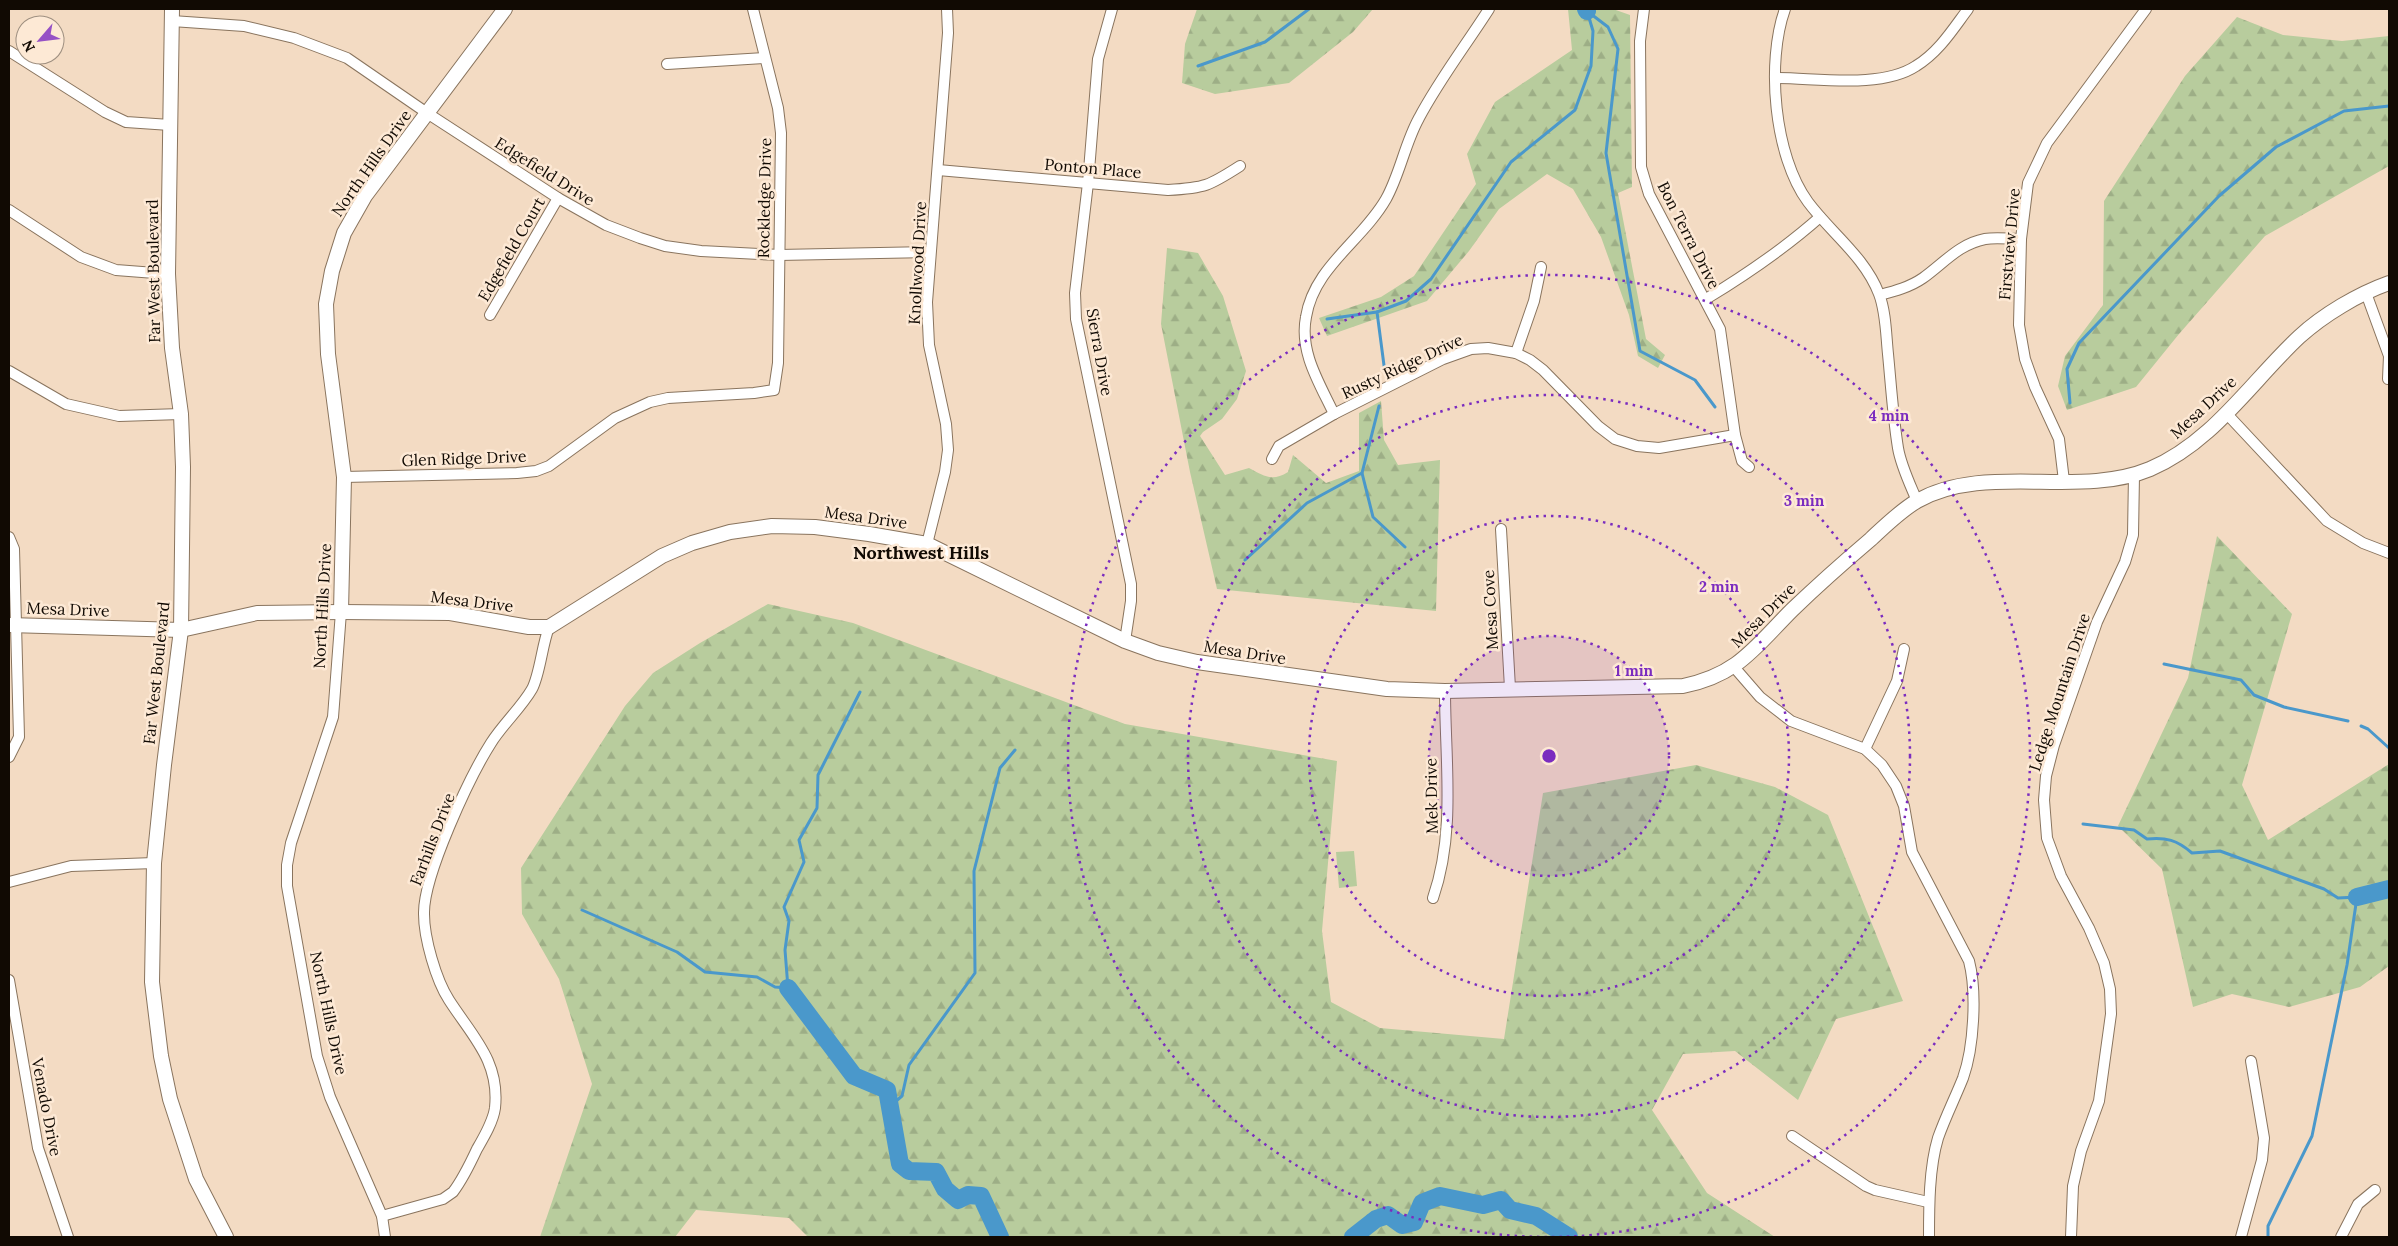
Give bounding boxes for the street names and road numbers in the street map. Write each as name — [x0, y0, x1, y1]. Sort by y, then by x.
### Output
street label: North Hills Drive — [327, 106, 415, 220]
street label: Edgefield Drive — [491, 132, 599, 210]
street label: Rockledge Drive — [753, 137, 775, 258]
street label: Ponton Place — [1044, 154, 1143, 182]
street label: Bon Terra Drive — [1653, 178, 1725, 292]
street label: Firstview Drive — [1994, 187, 2024, 301]
street label: Edgefield Court — [473, 193, 549, 305]
street label: Far West Boulevard — [142, 199, 164, 343]
street label: Knollwood Drive — [904, 200, 930, 325]
street label: Sierra Drive — [1082, 307, 1118, 398]
street label: Rusty Ridge Drive — [1338, 329, 1466, 403]
street label: Mesa Drive — [2166, 371, 2240, 443]
street label: Glen Ridge Drive — [401, 446, 527, 470]
street label: Mesa Drive — [823, 501, 909, 533]
street label: North Hills Drive — [309, 542, 335, 669]
street label: Mesa Cove — [1478, 569, 1502, 651]
street label: Mesa Drive — [1727, 578, 1800, 651]
street label: Mesa Drive — [430, 586, 515, 616]
street label: Mesa Drive — [26, 598, 110, 620]
street label: Far West Boulevard — [139, 600, 173, 745]
street label: Ledge Mountain Drive — [2024, 610, 2094, 774]
street label: Mesa Drive — [1202, 636, 1288, 668]
street label: Mek Drive — [1420, 757, 1442, 834]
street label: Farhills Drive — [405, 790, 459, 888]
street label: North Hills Drive — [306, 949, 352, 1077]
street label: Venado Drive — [27, 1055, 66, 1158]

